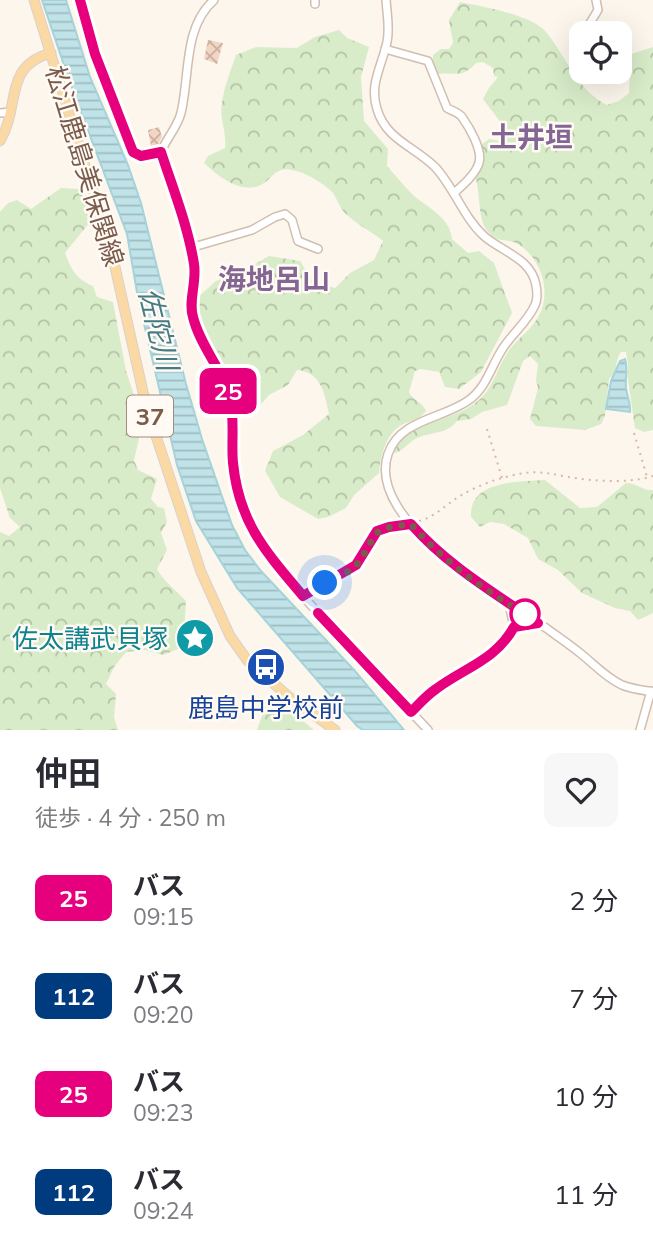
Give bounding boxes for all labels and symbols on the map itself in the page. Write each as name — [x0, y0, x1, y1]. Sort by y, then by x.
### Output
street label: 松江鹿島美保関線 — [39, 62, 131, 270]
district label: 土井垣 — [489, 119, 573, 154]
district label: 海地呂山 — [218, 261, 330, 296]
water label: 佐陀川 — [132, 284, 187, 377]
line badge: 25 — [196, 368, 260, 414]
road number: 37 — [127, 396, 173, 436]
your location — [307, 565, 342, 600]
unlabelled marker — [510, 599, 540, 629]
place icon: 佐太講武貝塚 — [174, 617, 216, 659]
place label: 佐太講武貝塚 — [12, 622, 168, 655]
bus stop icon: 鹿島中学校前 — [245, 646, 287, 688]
place label: 鹿島中学校前 — [188, 691, 344, 724]

